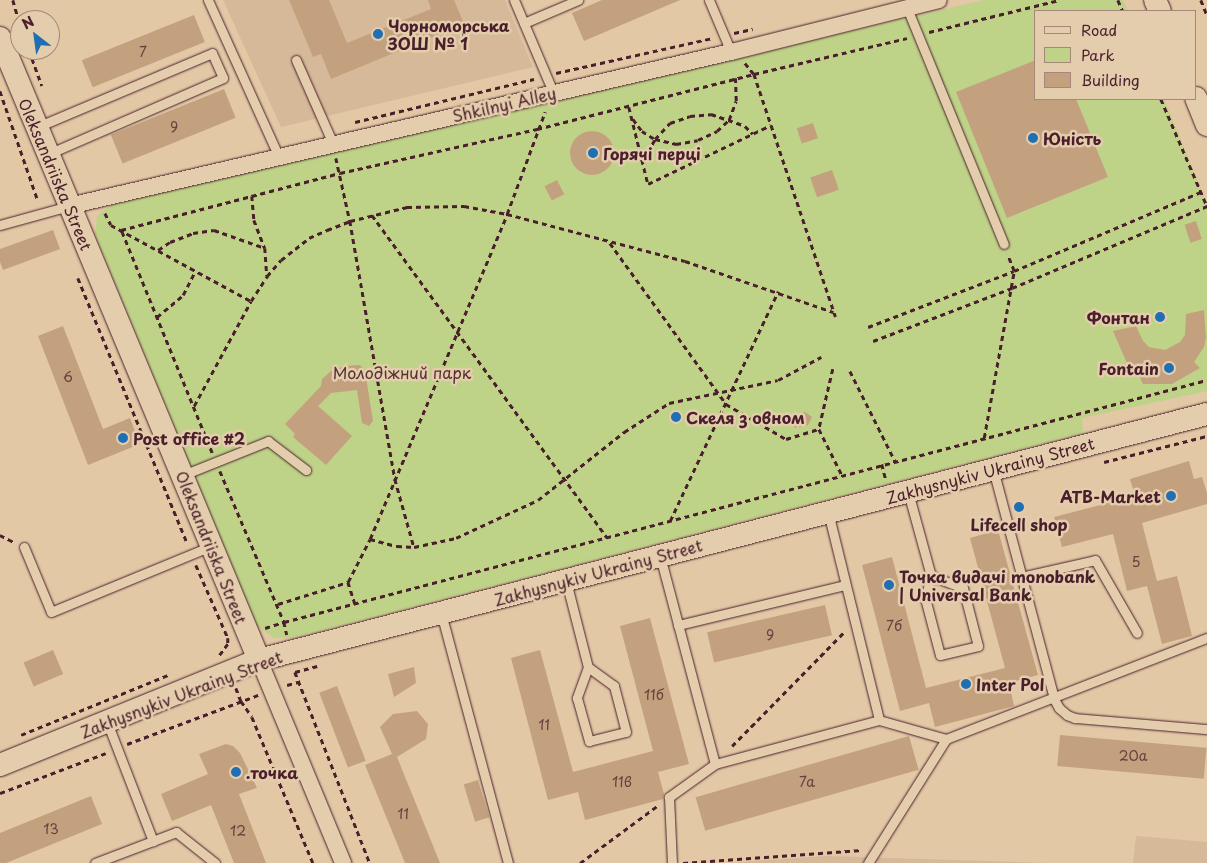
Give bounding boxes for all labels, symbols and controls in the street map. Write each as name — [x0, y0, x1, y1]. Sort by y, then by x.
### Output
north arrow — [10, 10, 60, 60]
legend — [1034, 10, 1197, 100]
text: N — [18, 11, 38, 34]
place label: Чорноморська ЗОШ № 1 — [388, 15, 510, 53]
text: Road — [1081, 18, 1117, 41]
marker: Чорноморська ЗОШ № 1 — [372, 28, 384, 40]
text: Park — [1081, 43, 1115, 66]
house number: 7 — [139, 44, 147, 60]
text: Building — [1081, 68, 1140, 91]
street label: Shkilnyi Alley — [450, 83, 558, 125]
street label: Oleksandriiska Street — [15, 94, 97, 254]
house number: 9 — [170, 119, 178, 135]
place label: Юність — [1043, 128, 1101, 148]
marker: Юність — [1027, 132, 1039, 144]
place label: Горячі перці — [603, 143, 701, 163]
marker: Горячі перці — [587, 147, 599, 159]
place label: Фонтан — [1087, 307, 1150, 327]
marker: Фонтан — [1154, 311, 1166, 323]
place label: Fontain — [1098, 358, 1159, 378]
park label: Молодіжний парк — [332, 362, 472, 382]
marker: Fontain — [1163, 362, 1175, 374]
house number: 6 — [63, 369, 73, 385]
place label: Скеля з овном — [686, 407, 806, 427]
marker: Скеля з овном — [670, 411, 682, 423]
place label: Post office #2 — [133, 428, 245, 448]
marker: Post office #2 — [117, 432, 129, 444]
street label: Zakhysnykiv Ukrainy Street — [883, 433, 1097, 507]
street label: Oleksandriiska Street — [172, 467, 252, 627]
place label: ATB-Market — [1060, 486, 1161, 506]
marker: ATB-Market — [1165, 490, 1177, 502]
marker: Lifecell shop — [1013, 501, 1025, 513]
place label: Lifecell shop — [970, 514, 1068, 534]
street label: Zakhysnykiv Ukrainy Street — [491, 535, 705, 609]
house number: 5 — [1131, 554, 1141, 570]
place label: Точка видачі monobank | Universal Bank — [899, 566, 1096, 604]
marker: Точка видачі monobank | Universal Bank — [883, 579, 895, 591]
house number: 7б — [886, 618, 902, 634]
house number: 9 — [766, 627, 774, 643]
street label: Zakhysnykiv Ukrainy Street — [77, 646, 285, 742]
place label: Inter Pol — [976, 674, 1045, 694]
marker: Inter Pol — [960, 678, 972, 690]
house number: 11б — [644, 687, 664, 703]
house number: 11 — [538, 717, 550, 733]
house number: 20а — [1119, 748, 1147, 764]
place label: .точка — [246, 762, 298, 782]
marker: .точка — [230, 766, 242, 778]
house number: 11в — [612, 774, 632, 790]
house number: 7а — [799, 774, 815, 790]
house number: 11 — [397, 806, 409, 822]
house number: 13 — [43, 821, 59, 837]
house number: 12 — [230, 823, 246, 839]

